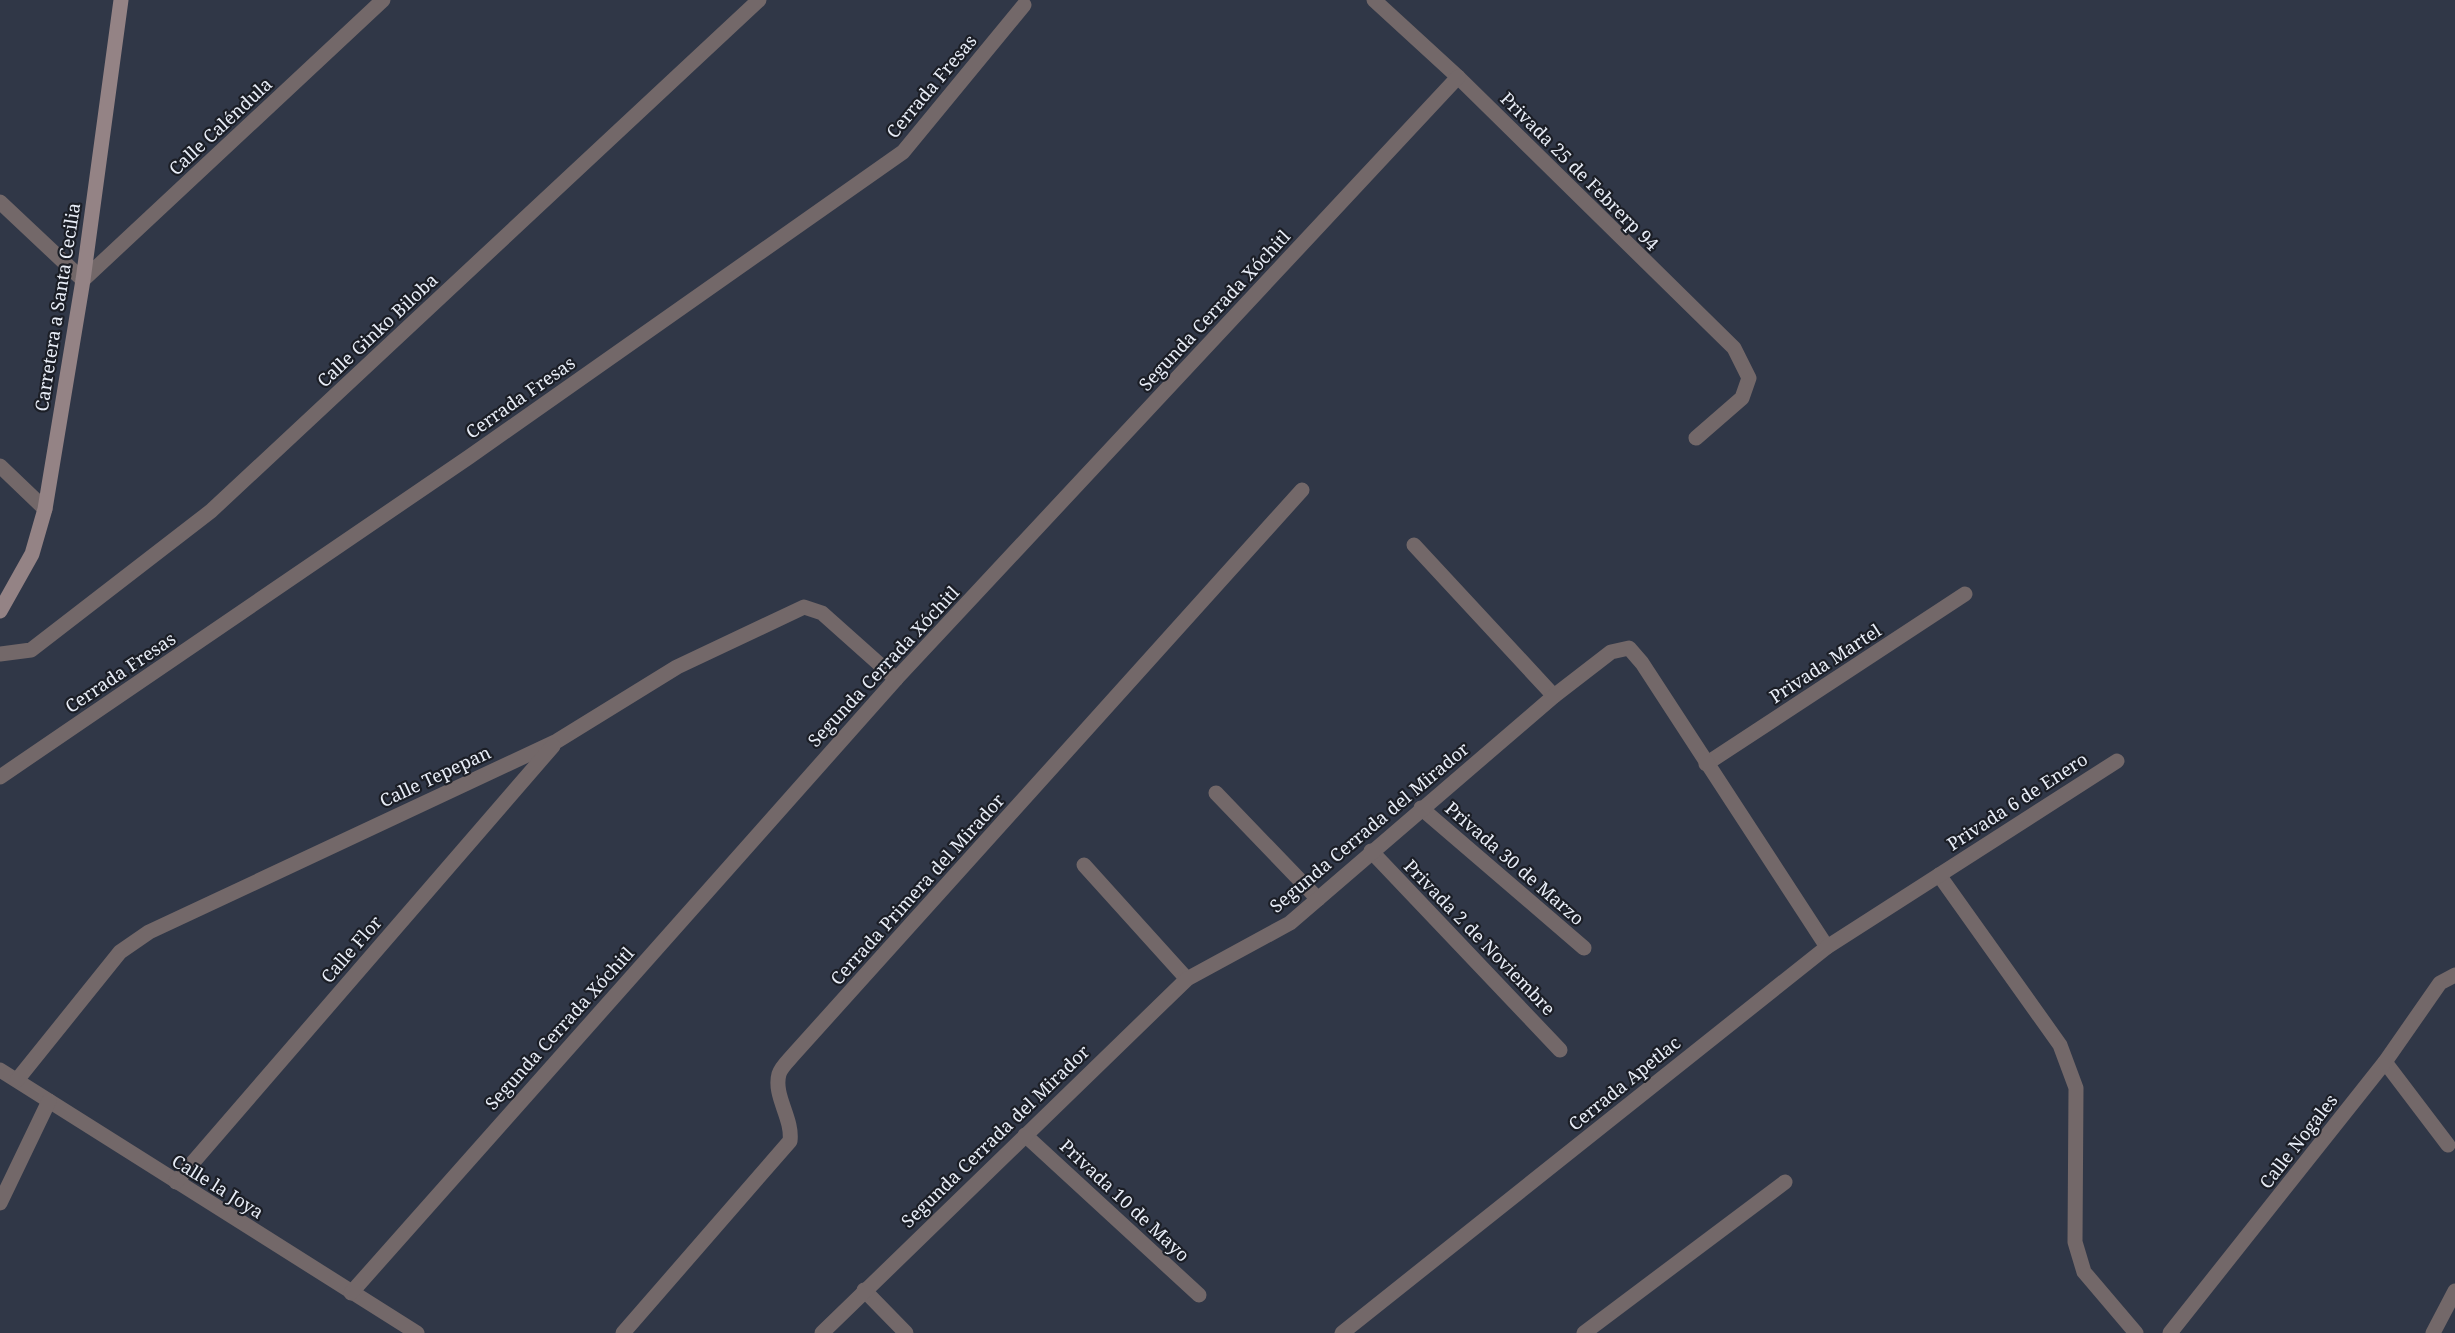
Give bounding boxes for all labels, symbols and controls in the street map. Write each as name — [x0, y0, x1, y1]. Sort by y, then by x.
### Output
street label: Cerrada Fresas — [881, 29, 981, 143]
street label: Calle Caléndula — [163, 72, 277, 180]
street label: Privada 25 de Febrerp 94 — [1496, 87, 1664, 255]
street label: Carretera a Santa Cecilia — [29, 201, 85, 413]
street label: Segunda Cerrada Xóchitl — [1133, 224, 1295, 396]
street label: Calle Ginko Biloba — [311, 268, 443, 392]
street label: Cerrada Fresas — [461, 350, 579, 444]
street label: Segunda Cerrada Xóchitl — [802, 580, 964, 752]
street label: Privada Martel — [1765, 618, 1886, 708]
street label: Cerrada Fresas — [60, 626, 180, 718]
street label: Segunda Cerrada del Mirador — [1264, 736, 1474, 918]
street label: Calle Tepepan — [376, 740, 495, 812]
street label: Privada 6 de Enero — [1942, 747, 2092, 855]
street label: Cerrada Primera del Mirador — [825, 788, 1010, 990]
street label: Privada 30 de Marzo — [1440, 796, 1590, 930]
street label: Privada 2 de Noviembre — [1399, 854, 1561, 1020]
street label: Calle Flor — [315, 910, 387, 988]
street label: Segunda Cerrada Xóchitl — [479, 941, 639, 1115]
street label: Cerrada Apetlac — [1563, 1030, 1685, 1136]
street label: Segunda Cerrada del Mirador — [896, 1039, 1095, 1233]
street label: Calle Nogales — [2253, 1089, 2343, 1193]
street label: Privada 10 de Mayo — [1055, 1134, 1195, 1266]
street label: Calle la Joya — [168, 1148, 268, 1224]

